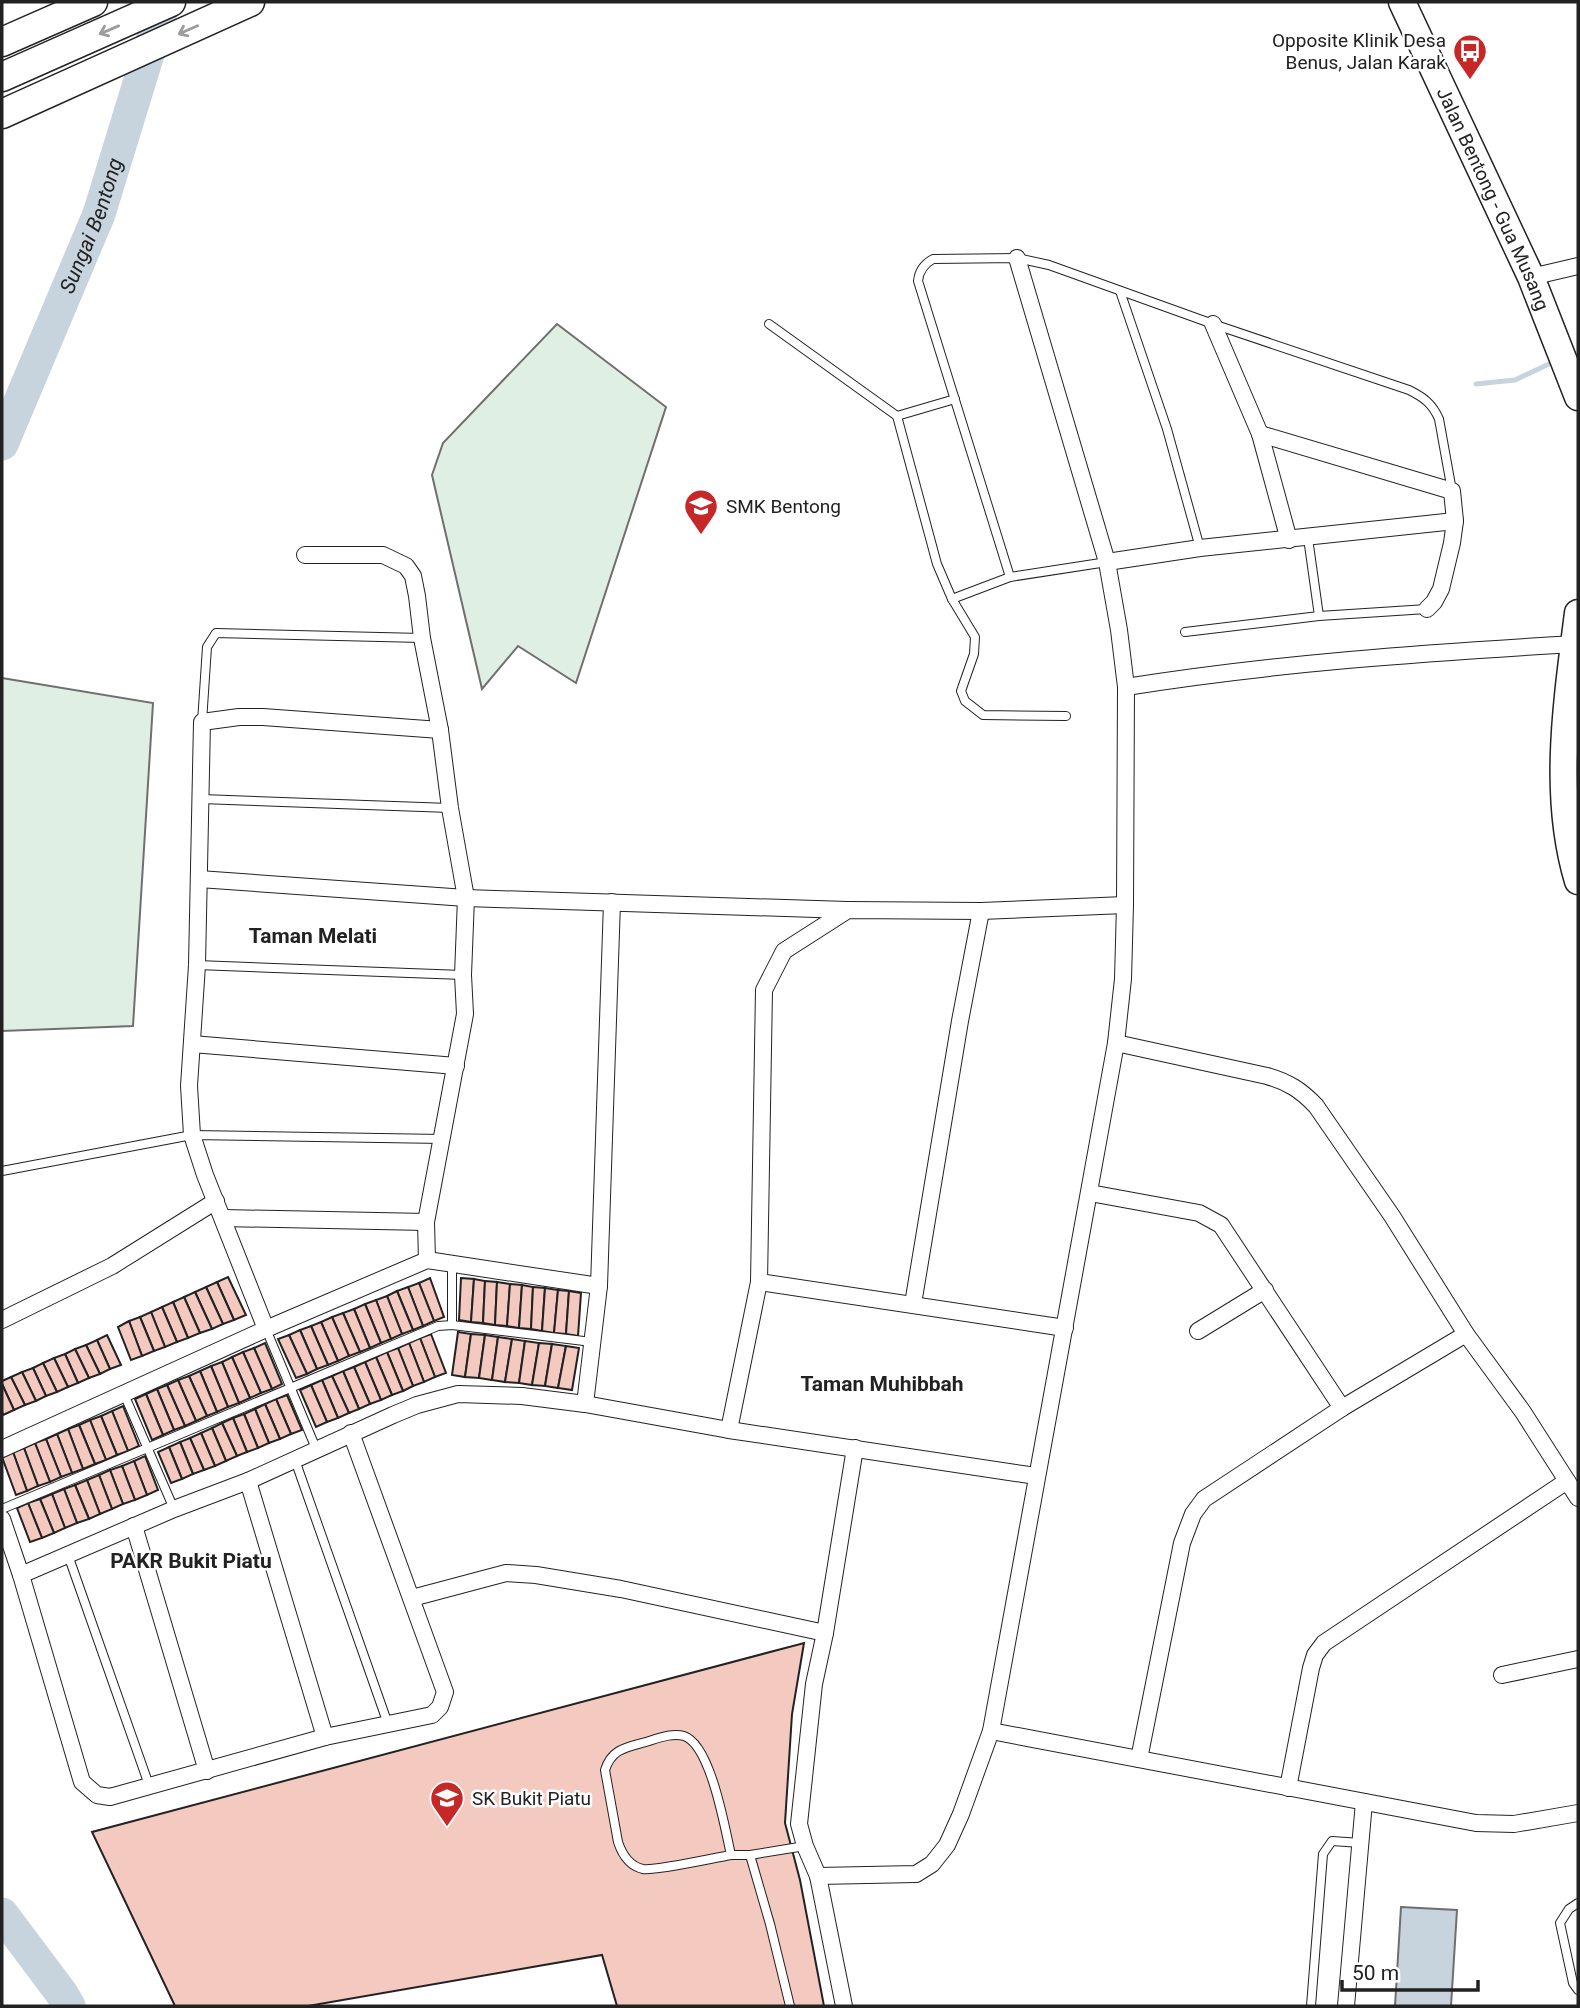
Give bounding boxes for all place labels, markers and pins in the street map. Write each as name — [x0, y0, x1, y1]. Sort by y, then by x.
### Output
place label: Opposite Klinik Desa Benus, Jalan Karak — [1272, 29, 1446, 74]
bus stop icon: Opposite Klinik Desa Benus, Jalan Karak — [1451, 32, 1489, 81]
school or university icon: SMK Bentong — [682, 487, 720, 536]
place label: SMK Bentong — [726, 495, 841, 518]
school or university icon: SK Bukit Piatu — [428, 1779, 466, 1828]
place label: SK Bukit Piatu — [472, 1787, 591, 1810]

